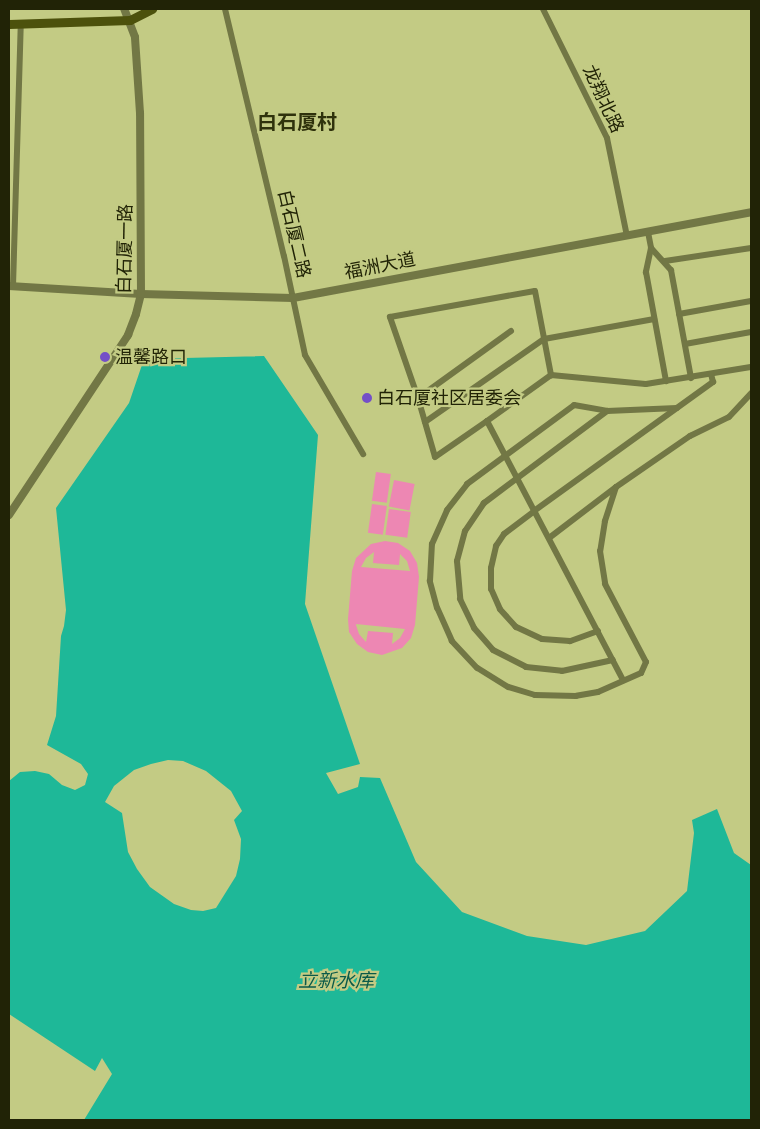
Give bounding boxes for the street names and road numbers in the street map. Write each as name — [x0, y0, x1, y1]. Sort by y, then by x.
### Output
street label: 龙翔北路 — [578, 62, 628, 136]
street label: 白石厦二路 — [273, 188, 315, 280]
street label: 白石厦一路 — [113, 204, 137, 294]
street label: 福洲大道 — [343, 249, 417, 283]

